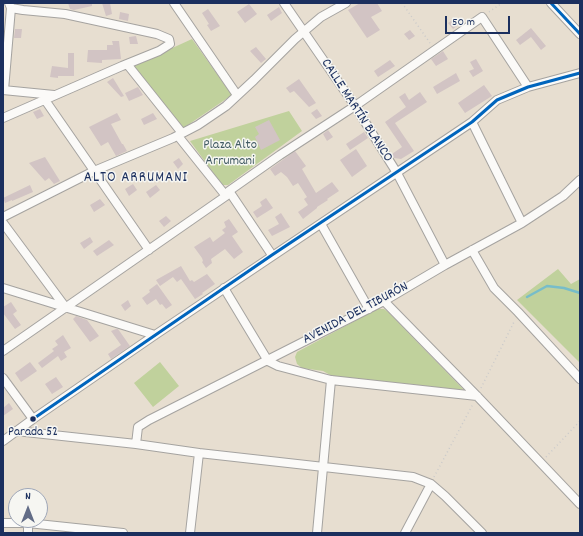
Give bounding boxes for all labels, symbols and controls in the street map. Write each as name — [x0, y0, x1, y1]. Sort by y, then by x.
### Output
scale bar — [447, 8, 512, 34]
text: 50 m — [452, 14, 475, 31]
street label: CALLE MARTÍN BLANCO — [316, 56, 396, 166]
park label: Plaza Alto Arrumani — [203, 138, 257, 170]
district label: ALTO ARRUMANI — [84, 170, 188, 188]
street label: AVENIDA DEL TIBURÓN — [300, 279, 412, 349]
marker: Parada 52 — [28, 414, 38, 424]
place label: Parada 52 — [8, 425, 58, 441]
north arrow — [8, 488, 48, 528]
text: N — [25, 489, 31, 505]

